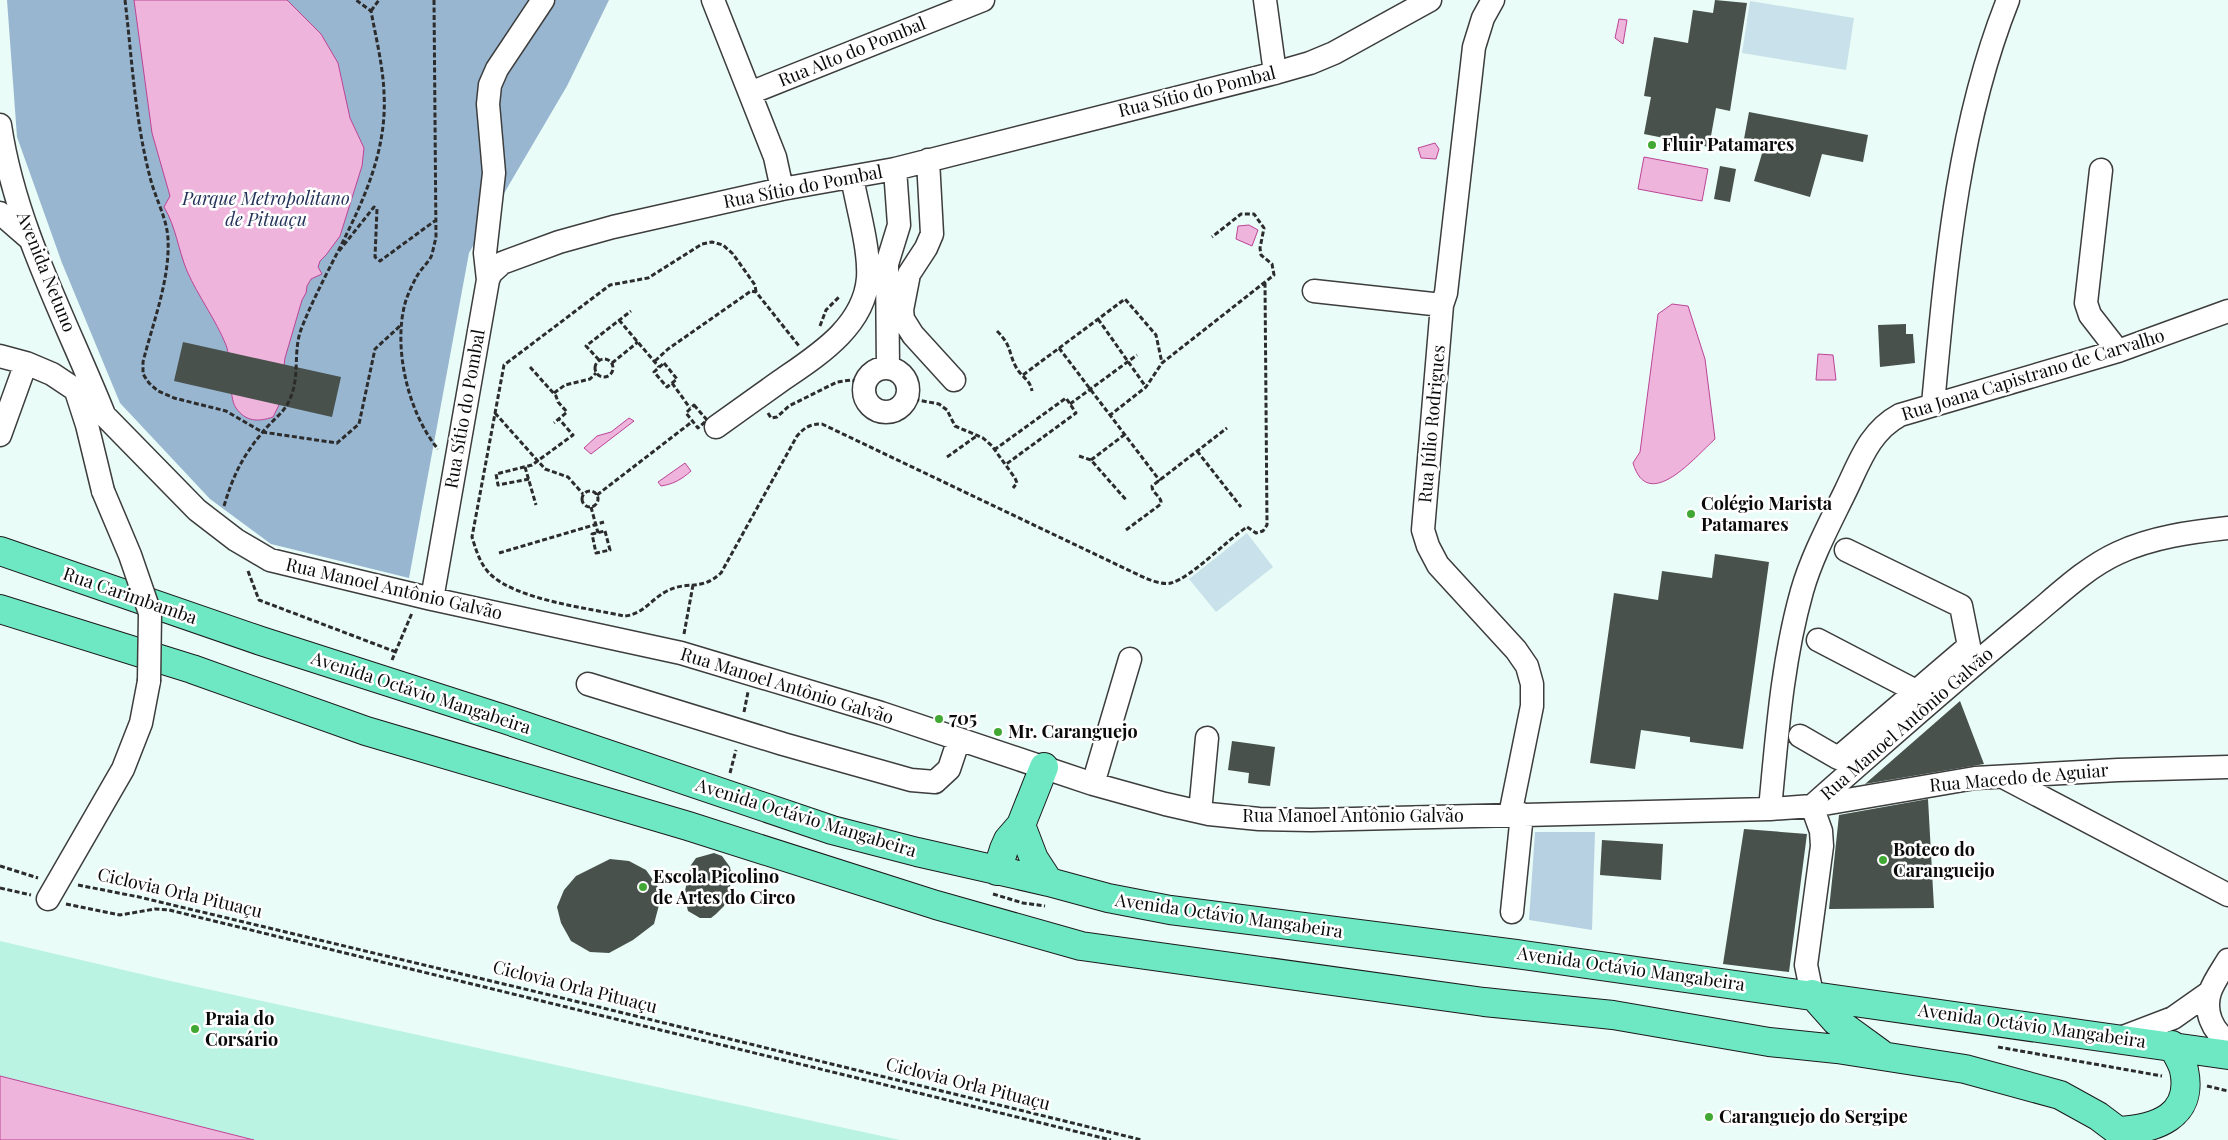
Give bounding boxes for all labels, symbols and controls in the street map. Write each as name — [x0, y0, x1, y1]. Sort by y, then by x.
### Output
street label: Rua Alto do Pombal — [774, 11, 929, 92]
street label: Rua Sítio do Pombal — [1115, 60, 1278, 122]
place label: Fluir Patamares — [1662, 132, 1794, 156]
marker: Fluir Patamares — [1646, 139, 1658, 151]
street label: Rua Sítio do Pombal — [721, 159, 884, 213]
park label: Parque Metropolitano de Pituaçu — [181, 186, 350, 231]
street label: Avenida Netuno — [12, 207, 82, 335]
street label: Rua Joana Capistrano de Carvalho — [1898, 322, 2167, 426]
street label: Rua Sítio do Pombal — [438, 327, 490, 490]
street label: Rua Júlio Rodrigues — [1412, 344, 1450, 504]
place label: Colégio Marista Patamares — [1701, 491, 1833, 536]
marker: Colégio Marista Patamares — [1685, 508, 1697, 520]
street label: Rua Manoel Antônio Galvão — [284, 551, 505, 625]
street label: Rua Carimbamba — [60, 561, 201, 629]
street label: Rua Manoel Antônio Galvão — [678, 641, 897, 729]
street label: Rua Manoel Antônio Galvão — [1815, 641, 1998, 805]
street label: Avenida Octávio Mangabeira — [308, 645, 534, 739]
place label: 705 — [949, 706, 977, 730]
marker: 705 — [933, 713, 945, 725]
place label: Mr. Caranguejo — [1008, 719, 1138, 743]
marker: Mr. Caranguejo — [992, 726, 1004, 738]
street label: Rua Macedo de Aguiar — [1928, 757, 2109, 797]
street label: Avenida Octávio Mangabeira — [692, 772, 920, 862]
street label: Rua Manoel Antônio Galvão — [1242, 803, 1464, 827]
place label: Boteco do Carangueijo — [1893, 837, 1995, 882]
marker: Boteco do Carangueijo — [1877, 854, 1889, 866]
street label: Ciclovia Orla Pituaçu — [95, 861, 266, 923]
place label: Escola Picolino de Artes do Circo — [653, 864, 795, 909]
marker: Escola Picolino de Artes do Circo — [637, 881, 649, 893]
street label: Avenida Octávio Mangabeira — [1113, 887, 1344, 943]
street label: Avenida Octávio Mangabeira — [1515, 940, 1746, 996]
street label: Ciclovia Orla Pituaçu — [491, 954, 660, 1018]
street label: Avenida Octávio Mangabeira — [1916, 997, 2147, 1053]
place label: Praia do Corsário — [205, 1006, 278, 1051]
marker: Praia do Corsário — [189, 1023, 201, 1035]
street label: Ciclovia Orla Pituaçu — [884, 1051, 1053, 1115]
place label: Caranguejo do Sergipe — [1719, 1104, 1908, 1128]
marker: Caranguejo do Sergipe — [1703, 1111, 1715, 1123]

